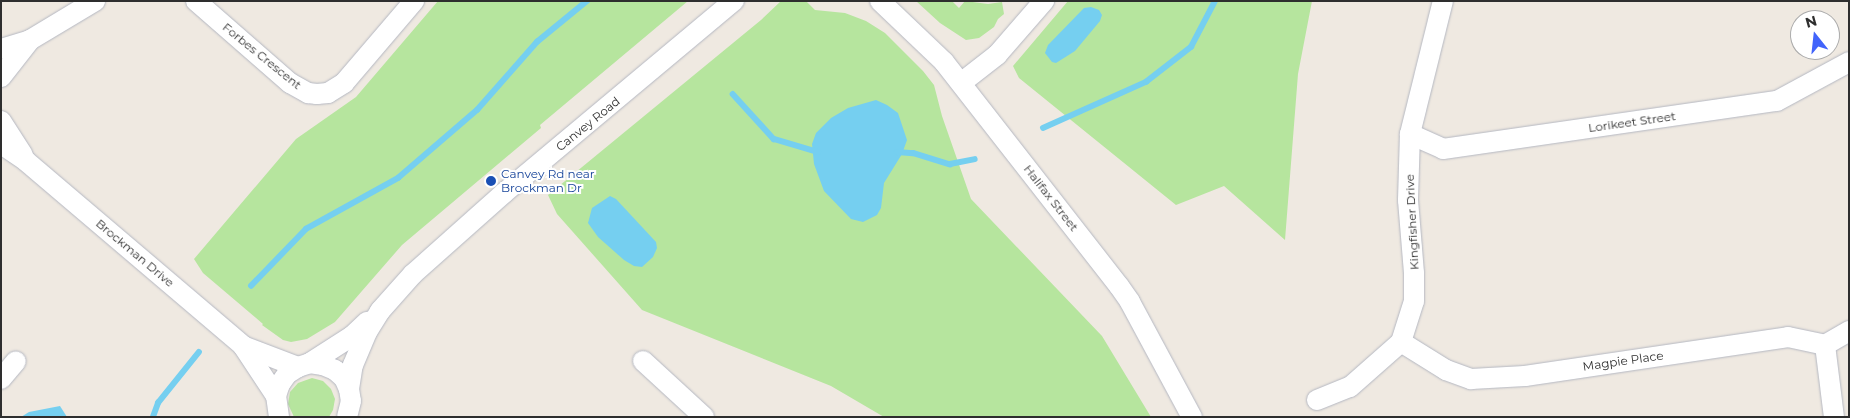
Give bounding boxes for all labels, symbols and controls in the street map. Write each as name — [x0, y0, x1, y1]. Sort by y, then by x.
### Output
north arrow — [1790, 10, 1840, 60]
text: N — [1803, 11, 1819, 32]
street label: Forbes Crescent — [220, 20, 304, 92]
street label: Canvey Road — [553, 94, 623, 154]
street label: Lorikeet Street — [1587, 109, 1677, 135]
street label: Halifax Street — [1021, 162, 1081, 234]
place label: Canvey Rd near Brockman Dr — [501, 167, 595, 195]
street label: Kingfisher Drive — [1402, 174, 1422, 270]
marker: Canvey Rd near Brockman Dr — [485, 175, 497, 187]
street label: Brockman Drive — [93, 216, 177, 290]
street label: Magpie Place — [1582, 348, 1664, 374]

